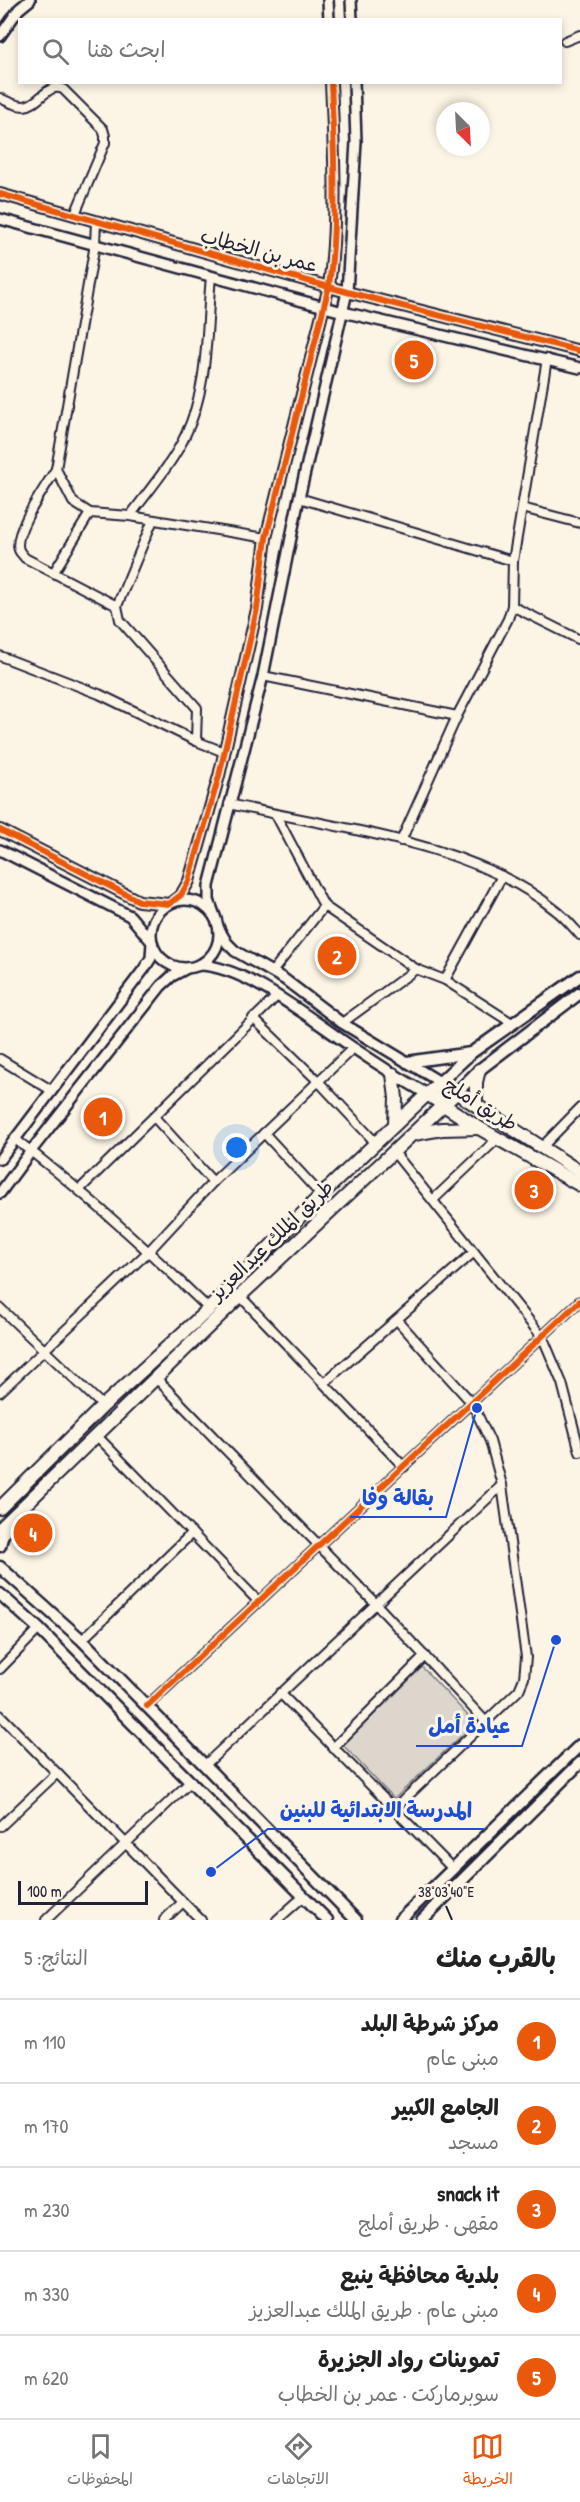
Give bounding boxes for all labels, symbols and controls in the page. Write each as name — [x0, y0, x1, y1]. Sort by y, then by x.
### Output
search box — [18, 18, 562, 84]
text: ابحث هنا — [87, 34, 166, 64]
icon: search — [39, 35, 72, 68]
north arrow — [436, 102, 490, 156]
street label: عمر بن الخطاب — [198, 221, 321, 278]
pin: 5 — [394, 338, 434, 382]
pin: 2 — [318, 934, 356, 978]
street label: طريق أملج — [439, 1070, 523, 1138]
pin: 1 — [84, 1094, 122, 1140]
your location — [222, 1133, 251, 1162]
pin: 3 — [514, 1168, 554, 1212]
street label: طريق الملك عبدالعزيز — [201, 1173, 339, 1307]
callout: بقالة وفا — [350, 1478, 446, 1517]
text: بقالة وفا — [362, 1483, 434, 1512]
pin: 4 — [14, 1510, 52, 1556]
callout: عيادة أمل — [416, 1707, 522, 1746]
text: عيادة أمل — [428, 1711, 510, 1740]
callout: المدرسة الابتدائية للبنين — [268, 1790, 484, 1829]
text: المدرسة الابتدائية للبنين — [280, 1795, 472, 1824]
scale bar — [18, 1878, 148, 1906]
text: 100 m — [27, 1880, 62, 1902]
text: 38°03'40"E — [418, 1881, 474, 1902]
text: بالقرب منك — [436, 1940, 556, 1975]
text: النتائج: 5 — [24, 1944, 88, 1971]
text: مركز شرطة البلد — [361, 2008, 499, 2038]
text: 110 m — [24, 2028, 66, 2055]
text: 1 — [533, 2028, 540, 2055]
text: مبنى عام — [426, 2044, 499, 2071]
text: الجامع الكبير — [393, 2092, 499, 2122]
text: 170 m — [24, 2112, 68, 2139]
text: 2 — [532, 2112, 541, 2139]
text: مسجد — [448, 2128, 499, 2155]
text: snack it — [437, 2178, 499, 2208]
text: 230 m — [24, 2196, 70, 2223]
text: 3 — [532, 2196, 541, 2223]
text: مقهى · طريق أملج — [358, 2209, 499, 2236]
text: بلدية محافظة ينبع — [340, 2260, 499, 2290]
text: 330 m — [24, 2280, 69, 2307]
text: 4 — [533, 2280, 540, 2307]
text: مبنى عام · طريق الملك عبدالعزيز — [250, 2296, 499, 2323]
text: تموينات رواد الجزيرة — [318, 2344, 499, 2374]
text: 620 m — [24, 2364, 69, 2391]
text: 5 — [532, 2364, 541, 2391]
text: سوبرماركت · عمر بن الخطاب — [278, 2380, 499, 2407]
tab: المحفوظات — [67, 2430, 133, 2493]
tab: الاتجاهات — [267, 2430, 329, 2493]
tab: الخريطة — [463, 2430, 513, 2493]

